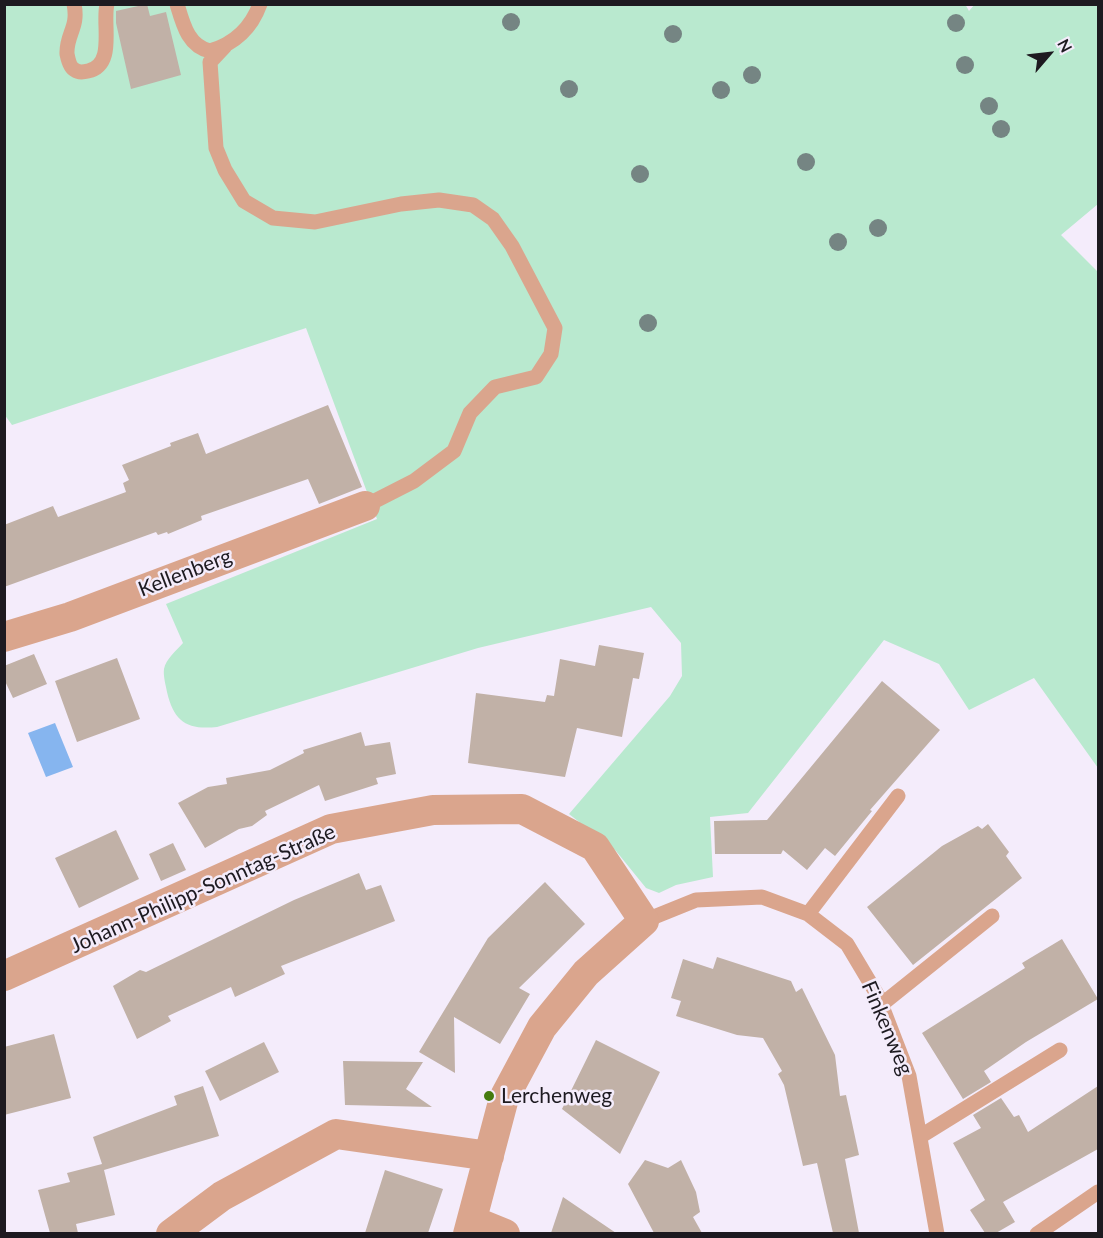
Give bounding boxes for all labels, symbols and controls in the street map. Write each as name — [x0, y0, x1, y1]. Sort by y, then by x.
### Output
north arrow — [1019, 24, 1079, 84]
text: N — [1054, 35, 1077, 55]
street label: Kellenberg — [135, 544, 235, 602]
street label: Johann-Philipp-Sonntag-Straße — [67, 819, 339, 959]
street label: Finkenweg — [856, 977, 918, 1079]
place label: Lerchenweg — [501, 1083, 612, 1109]
marker: Lerchenweg — [482, 1089, 496, 1103]

